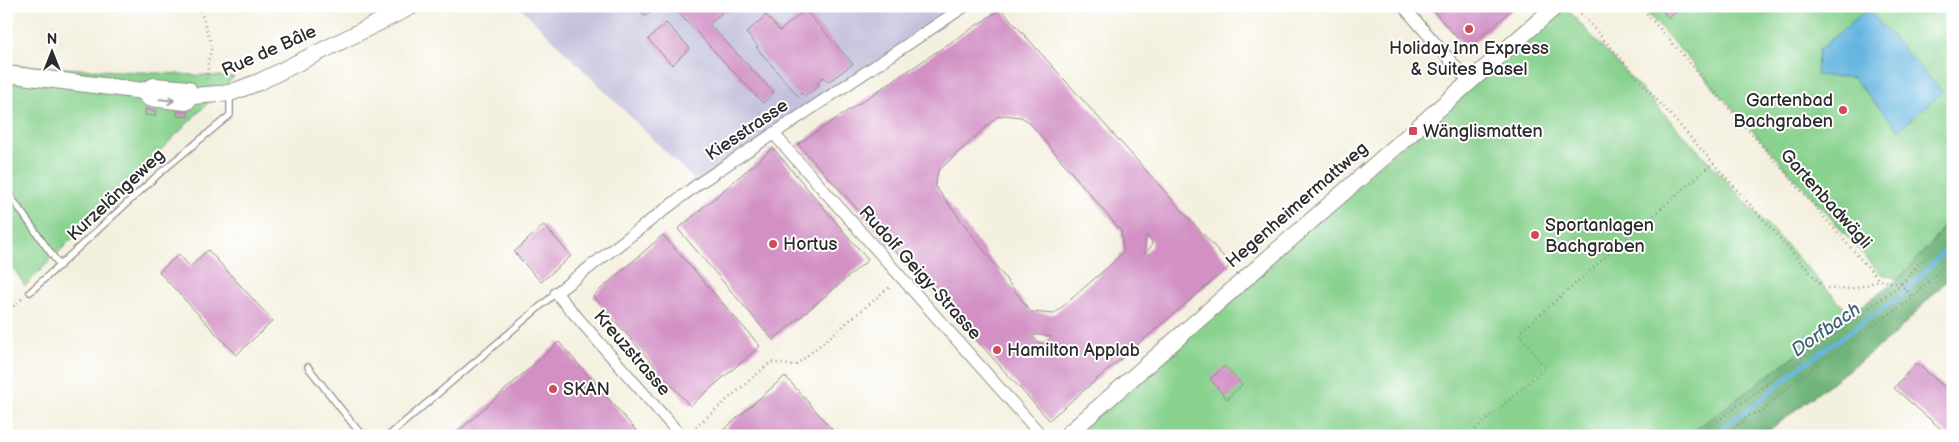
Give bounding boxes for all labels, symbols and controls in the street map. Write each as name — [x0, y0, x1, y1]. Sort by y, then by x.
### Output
street label: Rue de Bâle — [218, 21, 320, 81]
marker: Holiday Inn Express & Suites Basel — [1463, 23, 1475, 35]
north arrow — [28, 28, 78, 78]
text: N — [47, 31, 57, 48]
place label: Holiday Inn Express & Suites Basel — [1389, 38, 1549, 80]
place label: Gartenbad Bachgraben — [1733, 90, 1833, 132]
one-way arrow — [159, 95, 175, 105]
street label: Kiesstrasse — [702, 95, 792, 165]
marker: Gartenbad Bachgraben — [1837, 104, 1849, 116]
place label: Wänglismatten — [1423, 121, 1543, 142]
marker: Wänglismatten — [1407, 125, 1419, 137]
street label: Hegenheimermattweg — [1222, 138, 1372, 272]
street label: Kurzelängeweg — [63, 145, 169, 245]
street label: Gartenbadwägli — [1776, 145, 1876, 253]
street label: Rudolf Geigy-Strasse — [854, 202, 986, 344]
place label: Sportanlagen Bachgraben — [1545, 215, 1654, 257]
marker: Sportanlagen Bachgraben — [1529, 229, 1541, 241]
place label: Hortus — [783, 234, 838, 255]
marker: Hortus — [767, 238, 779, 250]
water label: Dorfbach — [1787, 298, 1865, 362]
street label: Kreuzstrasse — [589, 306, 675, 400]
place label: Hamilton Applab — [1007, 340, 1140, 361]
marker: Hamilton Applab — [991, 344, 1003, 356]
place label: SKAN — [563, 379, 610, 400]
marker: SKAN — [547, 383, 559, 395]

